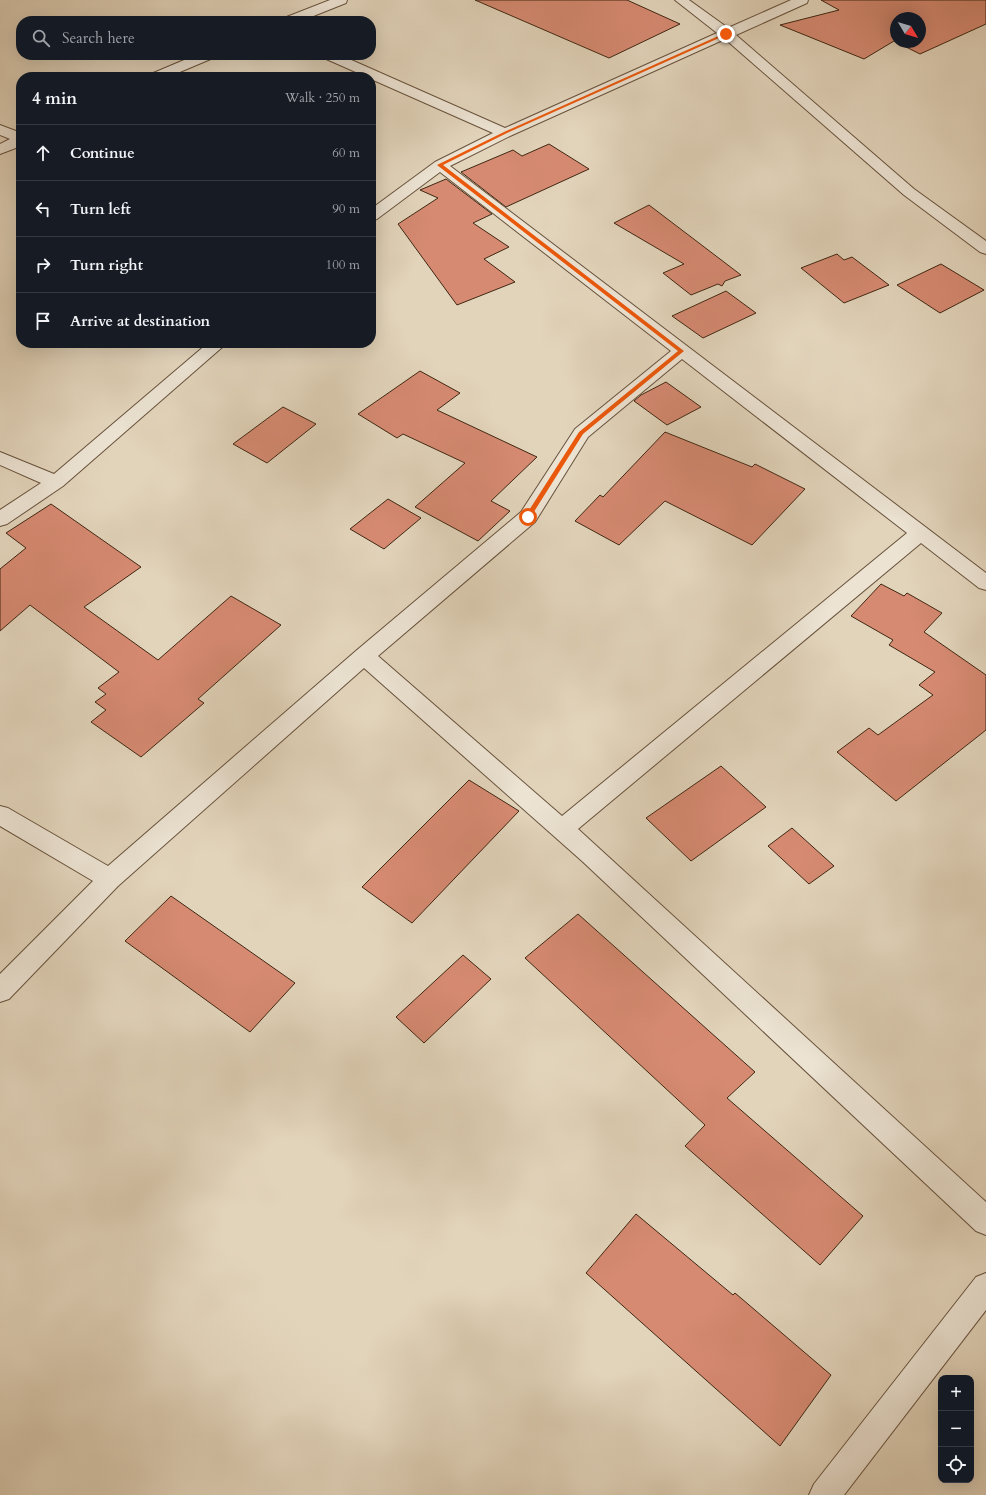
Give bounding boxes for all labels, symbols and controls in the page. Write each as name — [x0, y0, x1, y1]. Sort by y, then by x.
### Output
north arrow — [890, 12, 926, 48]
search box — [16, 16, 376, 60]
route end — [717, 25, 735, 43]
icon: search — [30, 27, 52, 49]
text: Search here — [62, 28, 135, 48]
text: 4 min — [32, 87, 77, 110]
text: Walk · 250 m — [285, 89, 360, 107]
icon: ahead — [32, 142, 54, 164]
text: Continue — [70, 143, 135, 163]
text: 60 m — [332, 144, 360, 162]
icon: left — [32, 198, 54, 220]
text: Turn left — [70, 199, 131, 219]
text: 90 m — [332, 200, 360, 218]
icon: right — [32, 254, 54, 276]
text: Turn right — [70, 255, 143, 275]
text: 100 m — [326, 256, 360, 274]
icon: arrive — [32, 310, 54, 332]
text: Arrive at destination — [70, 311, 210, 331]
route start — [519, 508, 537, 526]
map controls — [938, 1375, 974, 1483]
button: + — [938, 1375, 974, 1411]
button: − — [938, 1411, 974, 1447]
button: locate — [938, 1447, 974, 1483]

